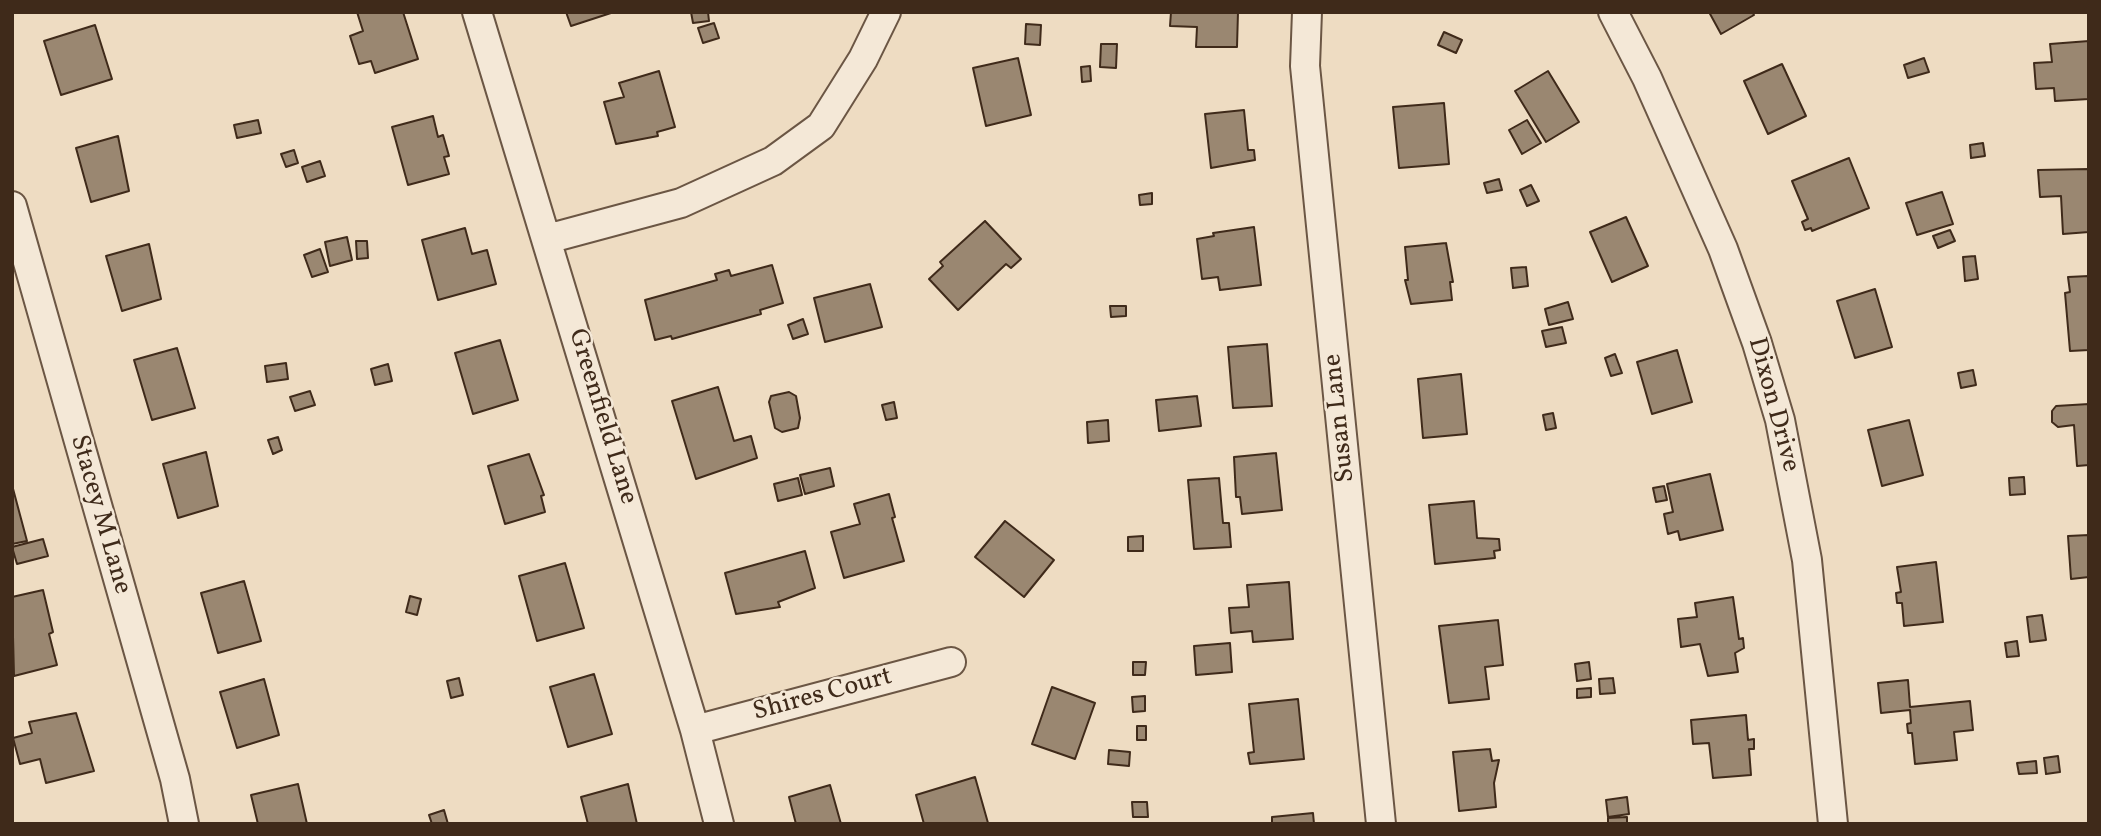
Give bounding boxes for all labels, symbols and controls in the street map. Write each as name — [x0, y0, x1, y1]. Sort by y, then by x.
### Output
street label: Greenfield Lane — [560, 326, 642, 508]
street label: Dixon Drive — [1739, 334, 1805, 476]
street label: Susan Lane — [1319, 352, 1363, 484]
street label: Stacey M Lane — [61, 432, 137, 598]
street label: Shires Court — [750, 662, 896, 730]

